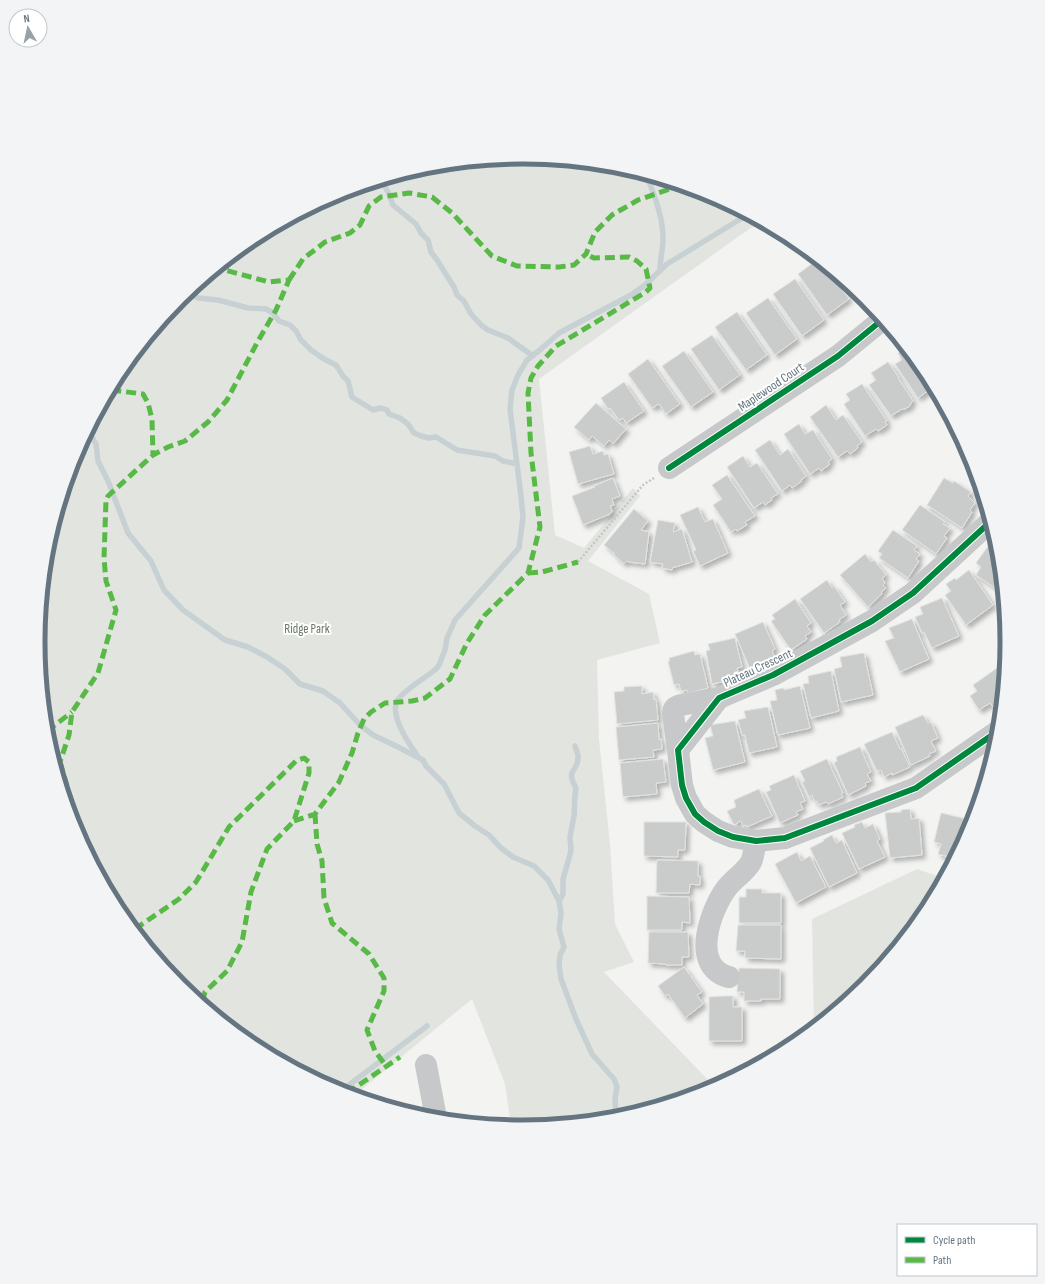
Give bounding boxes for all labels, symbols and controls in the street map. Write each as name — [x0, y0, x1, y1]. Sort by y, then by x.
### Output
north arrow — [8, 8, 48, 48]
text: N — [23, 12, 31, 25]
street label: Maplewood Court — [735, 359, 807, 415]
park label: Ridge Park — [284, 621, 330, 637]
street label: Plateau Crescent — [721, 645, 795, 691]
legend — [897, 1224, 1037, 1276]
text: Cycle path — [933, 1233, 975, 1248]
text: Path — [933, 1253, 951, 1268]

